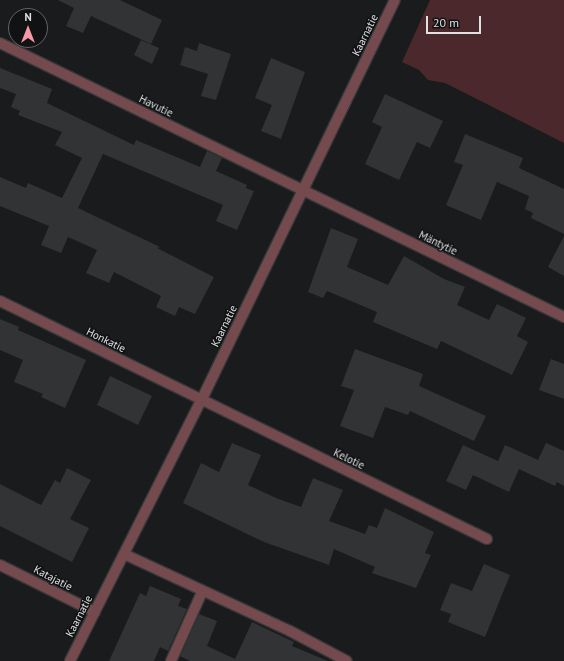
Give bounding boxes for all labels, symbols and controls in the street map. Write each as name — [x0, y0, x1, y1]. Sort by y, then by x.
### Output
north arrow — [8, 8, 48, 48]
scale bar — [428, 8, 483, 34]
text: N — [24, 10, 32, 24]
street label: Kaarnatie — [349, 12, 381, 58]
text: 20 m — [433, 15, 459, 30]
street label: Havutie — [137, 92, 175, 120]
street label: Mäntytie — [417, 228, 459, 258]
street label: Kaarnatie — [208, 303, 240, 349]
street label: Honkatie — [84, 325, 128, 355]
street label: Kelotie — [331, 446, 367, 472]
street label: Katajatie — [31, 563, 75, 593]
street label: Kaarnatie — [63, 593, 95, 639]

